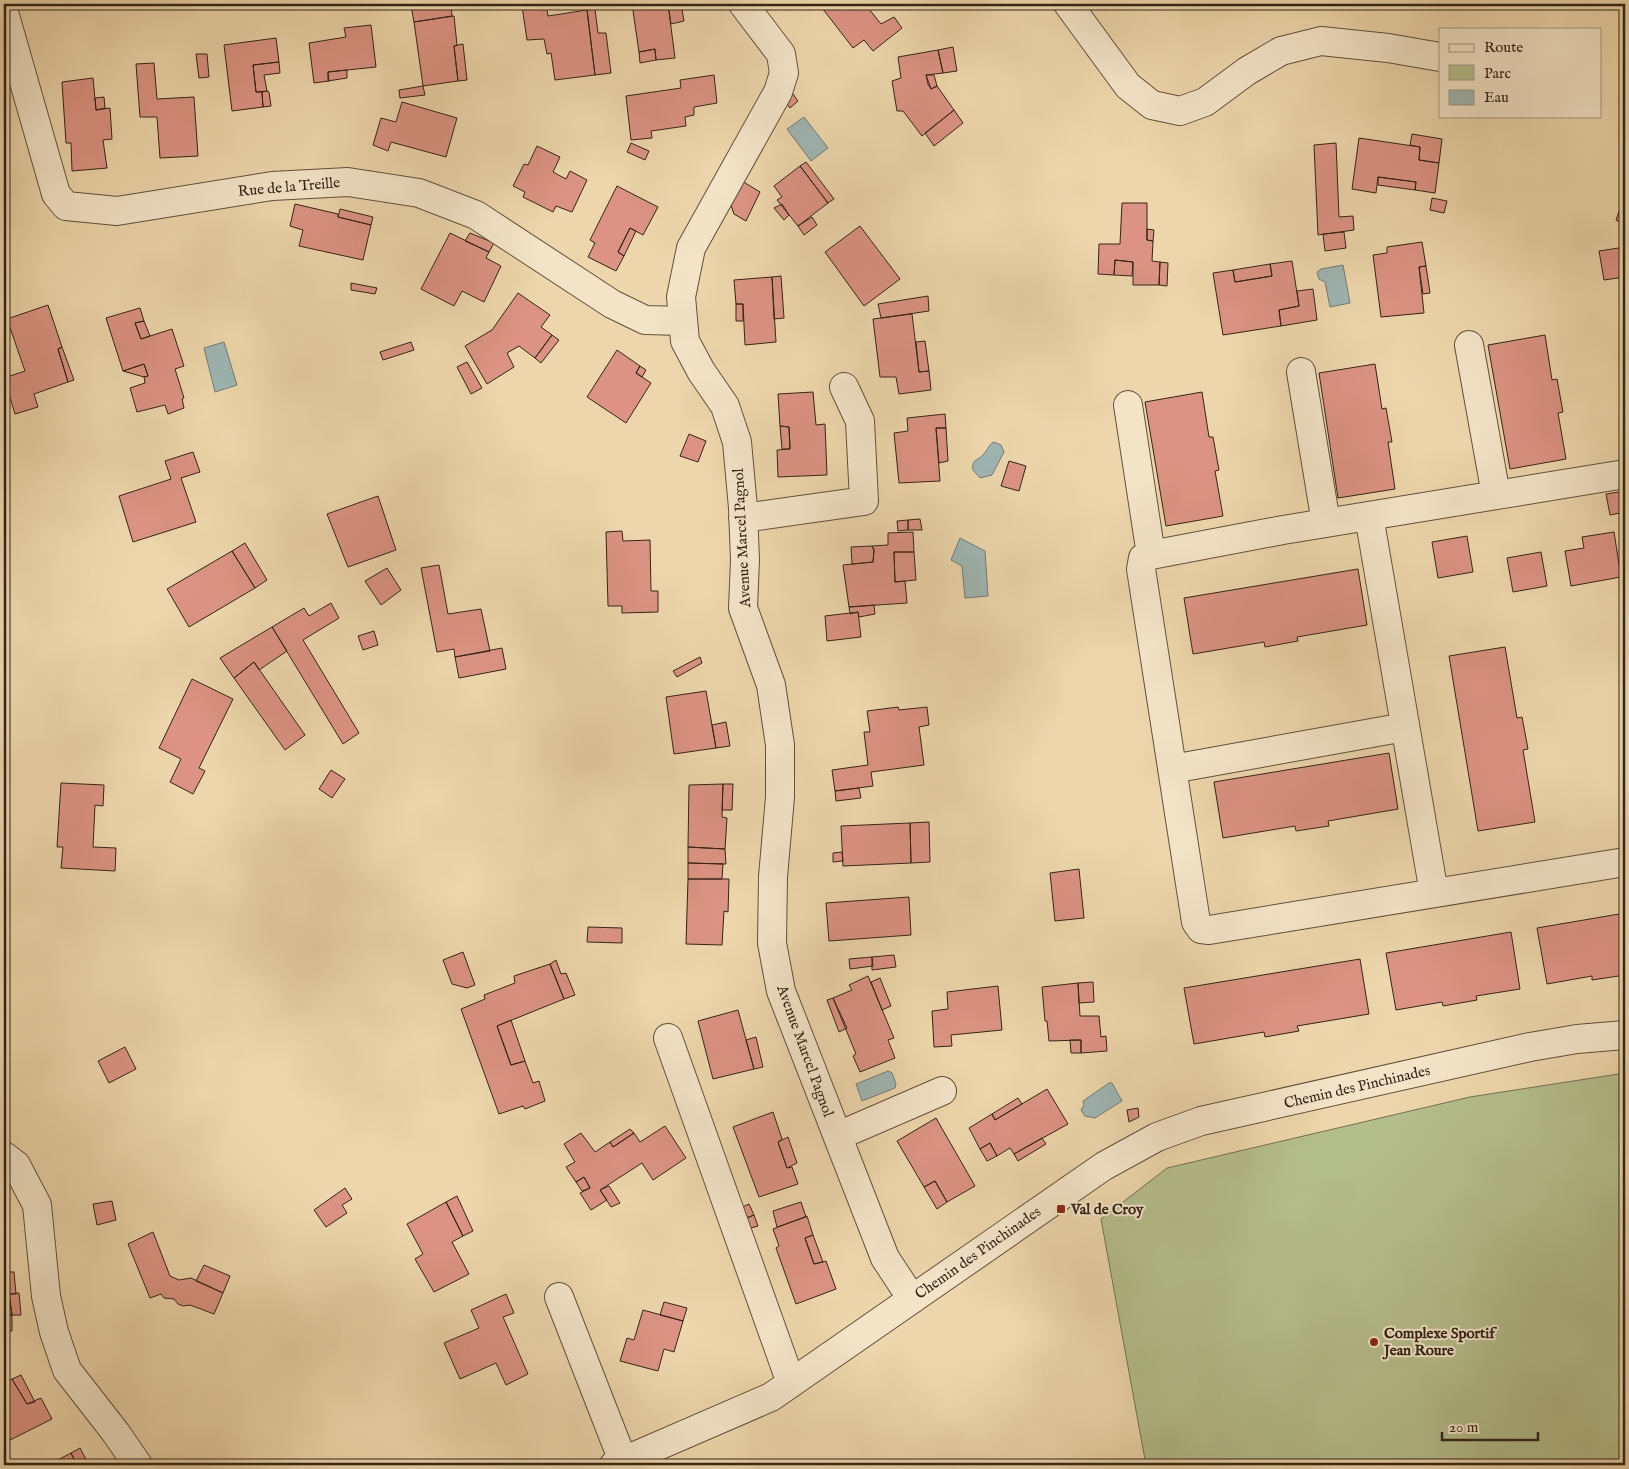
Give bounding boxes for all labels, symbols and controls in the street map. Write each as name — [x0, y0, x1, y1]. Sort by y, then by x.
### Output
legend — [1439, 28, 1602, 118]
text: Route — [1484, 38, 1523, 57]
text: Parc — [1484, 64, 1511, 83]
text: Eau — [1484, 88, 1509, 107]
street label: Rue de la Treille — [237, 173, 341, 201]
street label: Avenue Marcel Pagnol — [729, 467, 755, 609]
street label: Avenue Marcel Pagnol — [772, 981, 838, 1121]
street label: Chemin des Pinchinades — [1282, 1061, 1432, 1113]
place label: Val de Croy — [1070, 1200, 1144, 1219]
street label: Chemin des Pinchinades — [911, 1202, 1045, 1304]
marker: Val de Croy — [1055, 1203, 1067, 1215]
place label: Complexe Sportif Jean Roure — [1382, 1324, 1497, 1360]
marker: Complexe Sportif Jean Roure — [1368, 1336, 1380, 1348]
scale bar — [1442, 1409, 1538, 1441]
text: 20 m — [1449, 1418, 1479, 1437]

